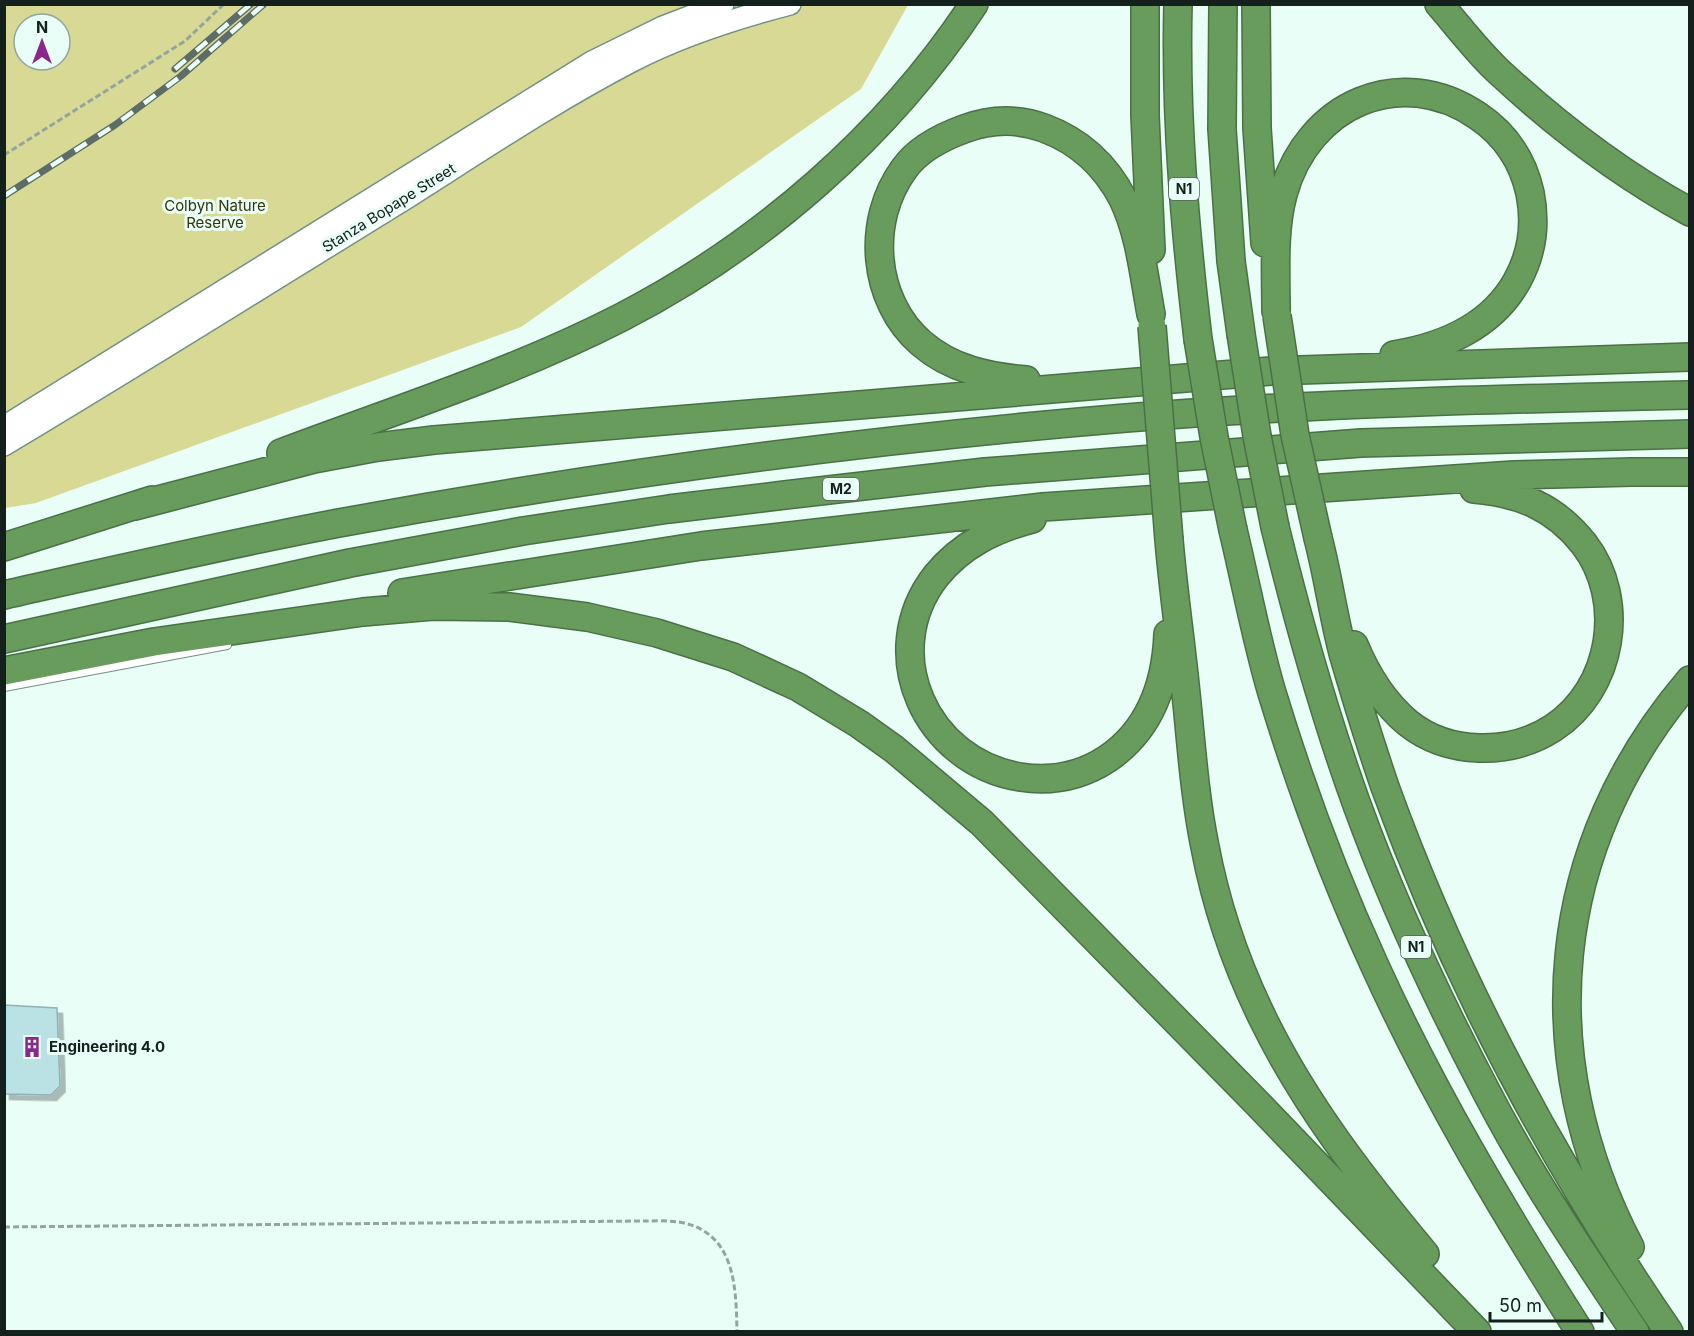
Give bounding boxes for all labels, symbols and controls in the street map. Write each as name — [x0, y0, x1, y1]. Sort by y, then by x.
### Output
north arrow — [12, 12, 72, 72]
text: N — [36, 17, 48, 37]
street label: Stanza Bopape Street — [318, 159, 459, 256]
road number: N1 — [1169, 178, 1199, 200]
park label: Colbyn Nature Reserve — [164, 196, 266, 232]
road number: M2 — [823, 478, 859, 500]
road number: N1 — [1401, 936, 1431, 958]
building icon: Engineering 4.0 — [20, 1035, 44, 1059]
place label: Engineering 4.0 — [49, 1037, 165, 1056]
scale bar — [1490, 1285, 1602, 1323]
text: 50 m — [1499, 1295, 1542, 1316]

